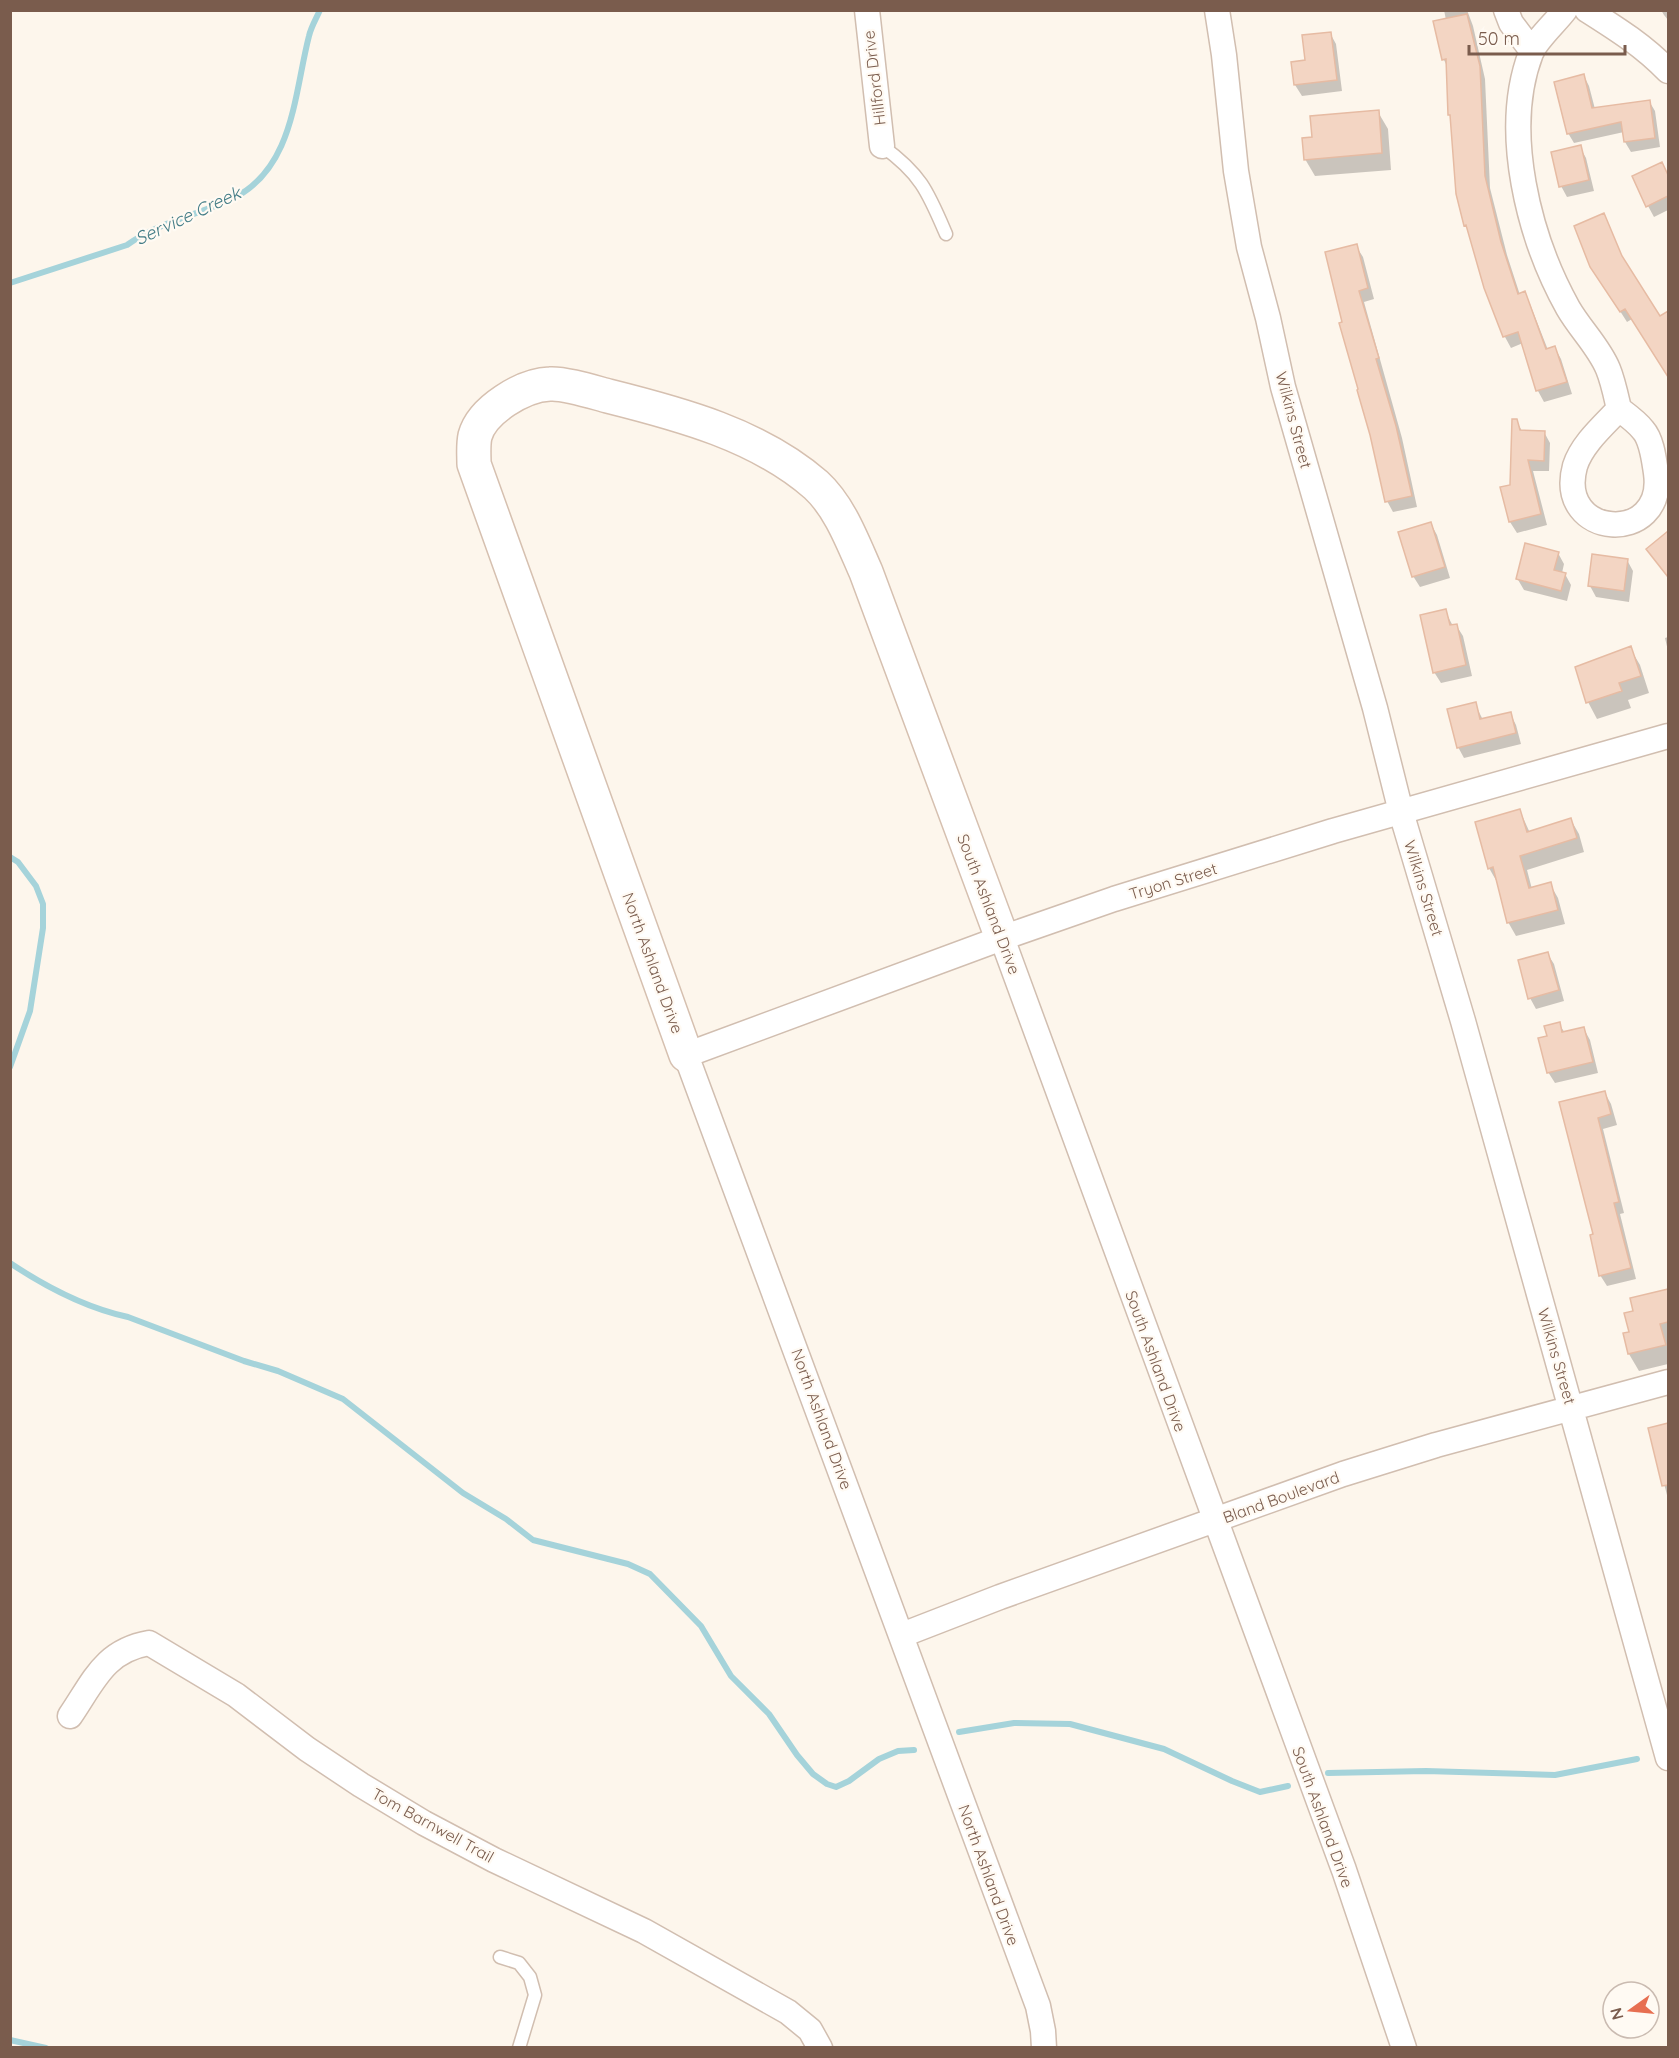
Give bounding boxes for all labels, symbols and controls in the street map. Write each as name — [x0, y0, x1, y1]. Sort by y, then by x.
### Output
scale bar — [1469, 18, 1625, 56]
text: 50 m — [1478, 27, 1520, 50]
street label: Hillford Drive — [858, 29, 890, 127]
water label: Service Creek — [131, 180, 246, 250]
street label: Wilkins Street — [1271, 369, 1317, 471]
street label: South Ashland Drive — [953, 831, 1025, 977]
street label: Wilkins Street — [1400, 838, 1448, 938]
street label: Tryon Street — [1127, 858, 1219, 904]
street label: North Ashland Drive — [618, 890, 688, 1036]
street label: South Ashland Drive — [1121, 1288, 1191, 1434]
street label: Wilkins Street — [1534, 1305, 1580, 1407]
street label: North Ashland Drive — [787, 1346, 857, 1492]
street label: Bland Boulevard — [1220, 1467, 1342, 1527]
street label: South Ashland Drive — [1288, 1744, 1358, 1890]
street label: Tom Barnwell Trail — [369, 1783, 497, 1867]
street label: North Ashland Drive — [954, 1802, 1024, 1948]
north arrow — [1601, 1980, 1661, 2040]
text: N — [1605, 2006, 1628, 2022]

